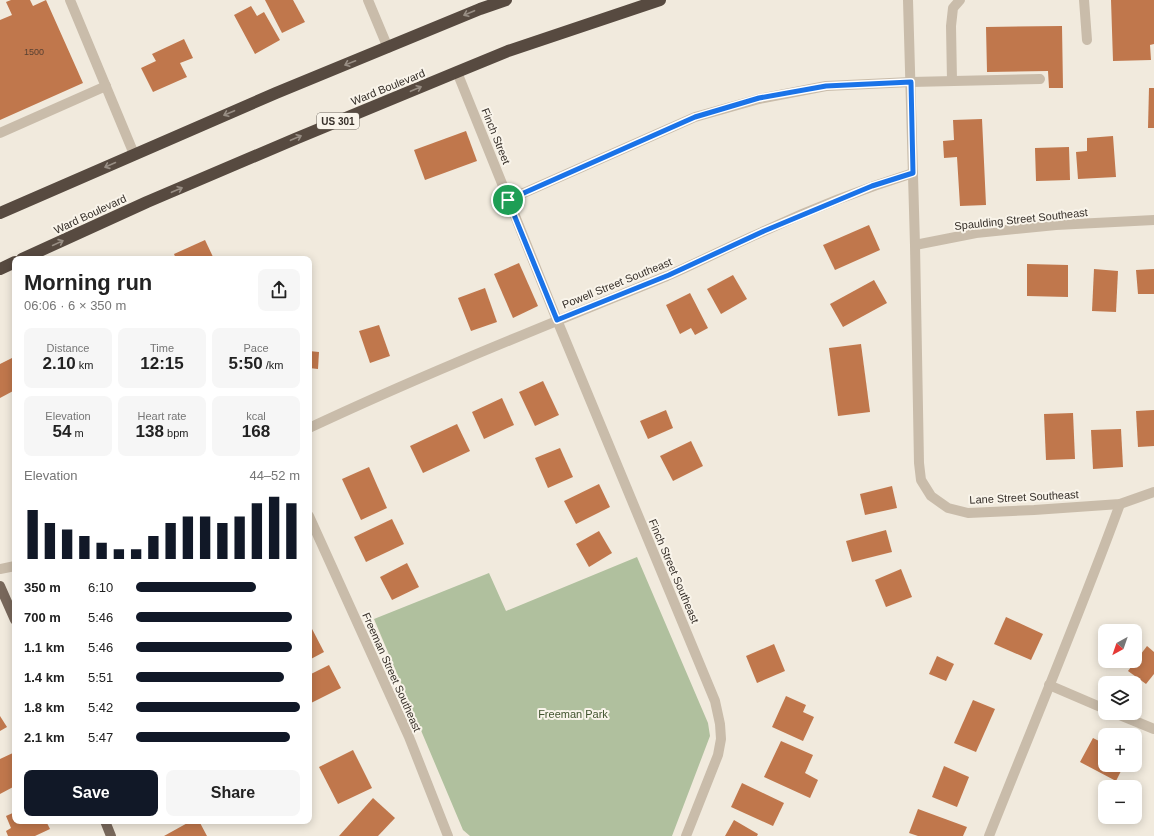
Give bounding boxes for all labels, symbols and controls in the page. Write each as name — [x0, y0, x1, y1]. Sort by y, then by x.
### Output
one-way arrow — [464, 10, 476, 18]
house number: 1500 — [24, 47, 44, 57]
one-way arrow — [344, 60, 356, 68]
street label: Ward Boulevard — [349, 67, 427, 107]
one-way arrow — [410, 85, 422, 93]
street label: Finch Street — [479, 106, 513, 166]
one-way arrow — [224, 110, 236, 117]
road number: US 301 — [317, 113, 359, 129]
one-way arrow — [290, 134, 302, 142]
one-way arrow — [104, 161, 116, 169]
pin — [491, 183, 525, 217]
one-way arrow — [170, 185, 182, 193]
icon: arrive — [497, 189, 519, 211]
street label: Ward Boulevard — [52, 192, 128, 236]
street label: Spaulding Street Southeast — [954, 206, 1088, 232]
one-way arrow — [52, 239, 64, 246]
street label: Powell Street Southeast — [560, 255, 674, 311]
button: share — [258, 269, 300, 311]
text: Morning run — [24, 270, 152, 295]
text: 06:06 · 6 × 350 m — [24, 298, 126, 313]
text: Distance — [47, 342, 89, 354]
text: Time — [150, 342, 174, 354]
text: Pace — [243, 342, 269, 354]
text: 2.10 — [43, 354, 76, 373]
text: 12:15 — [140, 354, 184, 373]
text: 5:50 — [229, 354, 263, 373]
text: km — [76, 359, 93, 371]
text: /km — [263, 359, 283, 371]
text: Elevation — [45, 410, 91, 422]
text: Heart rate — [138, 410, 186, 422]
text: kcal — [246, 410, 266, 422]
text: 54 — [52, 422, 71, 441]
text: 138 — [136, 422, 164, 441]
text: 168 — [242, 422, 270, 441]
text: m — [71, 427, 84, 439]
text: bpm — [164, 427, 188, 439]
text: Elevation — [24, 468, 77, 483]
text: 44–52 m — [249, 468, 300, 483]
street label: Lane Street Southeast — [969, 488, 1079, 506]
street label: Finch Street Southeast — [647, 517, 701, 625]
text: 350 m — [24, 580, 61, 595]
text: 6:10 — [88, 580, 113, 595]
text: 700 m — [24, 610, 61, 625]
text: 5:46 — [88, 610, 113, 625]
street label: Freeman Street Southeast — [360, 611, 424, 733]
north arrow — [1098, 624, 1142, 668]
map controls — [1098, 624, 1142, 824]
text: 1.1 km — [24, 640, 64, 655]
text: 5:46 — [88, 640, 113, 655]
text: 1.4 km — [24, 670, 64, 685]
text: 5:51 — [88, 670, 113, 685]
button: layers — [1098, 676, 1142, 720]
text: 1.8 km — [24, 700, 64, 715]
text: 5:42 — [88, 700, 113, 715]
park label: Freeman Park — [538, 708, 608, 720]
button: + — [1098, 728, 1142, 772]
text: 2.1 km — [24, 730, 64, 745]
text: 5:47 — [88, 730, 113, 745]
button: Save — [24, 770, 158, 816]
button: Share — [166, 770, 300, 816]
button: − — [1098, 780, 1142, 824]

